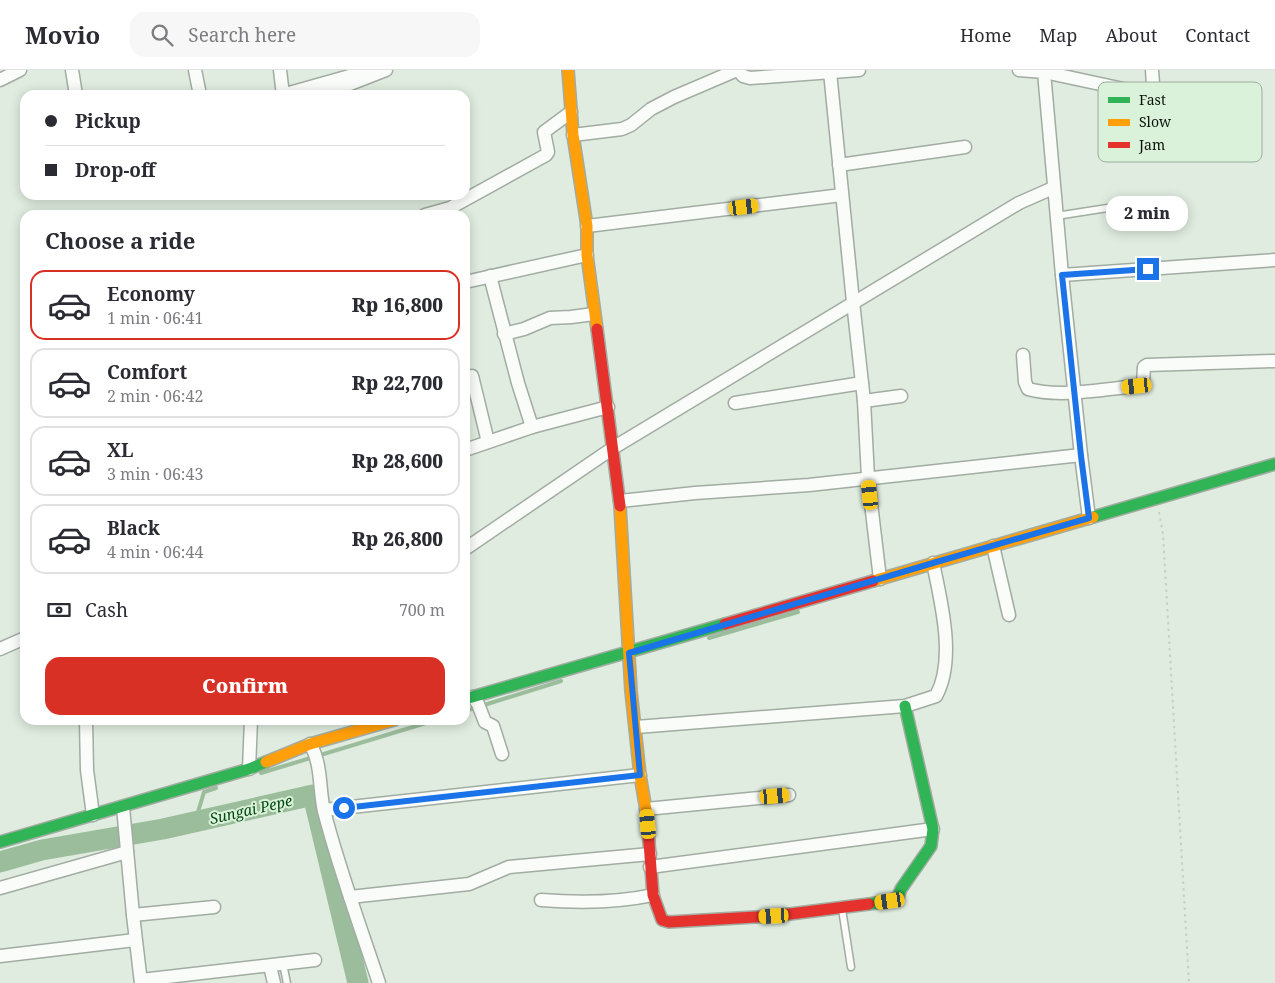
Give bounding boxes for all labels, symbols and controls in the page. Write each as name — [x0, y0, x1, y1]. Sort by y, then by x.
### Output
search box — [130, 12, 480, 57]
text: Movio — [25, 18, 100, 51]
icon: search — [148, 21, 176, 49]
text: Search here — [188, 22, 296, 48]
text: Home — [960, 23, 1011, 47]
text: Map — [1039, 23, 1077, 47]
text: About — [1105, 23, 1157, 47]
text: Contact — [1185, 23, 1250, 47]
legend — [1098, 82, 1262, 162]
text: Fast — [1139, 90, 1166, 109]
text: Pickup — [75, 108, 141, 134]
text: Slow — [1139, 112, 1172, 131]
text: Jam — [1138, 135, 1165, 154]
text: Drop-off — [75, 157, 155, 183]
callout: 2 min — [1107, 196, 1189, 232]
car — [728, 198, 759, 216]
text: 2 min — [1124, 202, 1170, 224]
text: Choose a ride — [45, 225, 195, 255]
route end — [1137, 258, 1159, 280]
text: Economy — [107, 281, 195, 307]
icon: car — [47, 283, 92, 328]
text: Rp 16,800 — [352, 292, 443, 318]
text: 1 min · 06:41 — [107, 307, 203, 329]
text: Comfort — [107, 359, 187, 385]
icon: car — [47, 361, 92, 406]
text: Rp 22,700 — [352, 370, 443, 396]
car — [1121, 377, 1152, 395]
text: 2 min · 06:42 — [107, 385, 203, 407]
text: XL — [107, 437, 133, 463]
icon: car — [47, 439, 92, 484]
text: Rp 28,600 — [352, 448, 443, 474]
text: 3 min · 06:43 — [107, 463, 203, 485]
car — [860, 479, 879, 511]
text: Black — [107, 515, 160, 541]
icon: car — [47, 517, 92, 562]
text: Rp 26,800 — [352, 526, 443, 552]
text: 4 min · 06:44 — [107, 541, 203, 563]
icon: cash — [45, 596, 73, 624]
text: Cash — [85, 597, 128, 623]
text: 700 m — [399, 599, 445, 621]
button: Confirm — [45, 657, 445, 715]
car — [759, 787, 790, 805]
water label: Sungai Pepe — [207, 790, 295, 828]
route start — [333, 797, 355, 819]
car — [639, 808, 656, 840]
car — [874, 891, 905, 911]
car — [758, 908, 789, 924]

